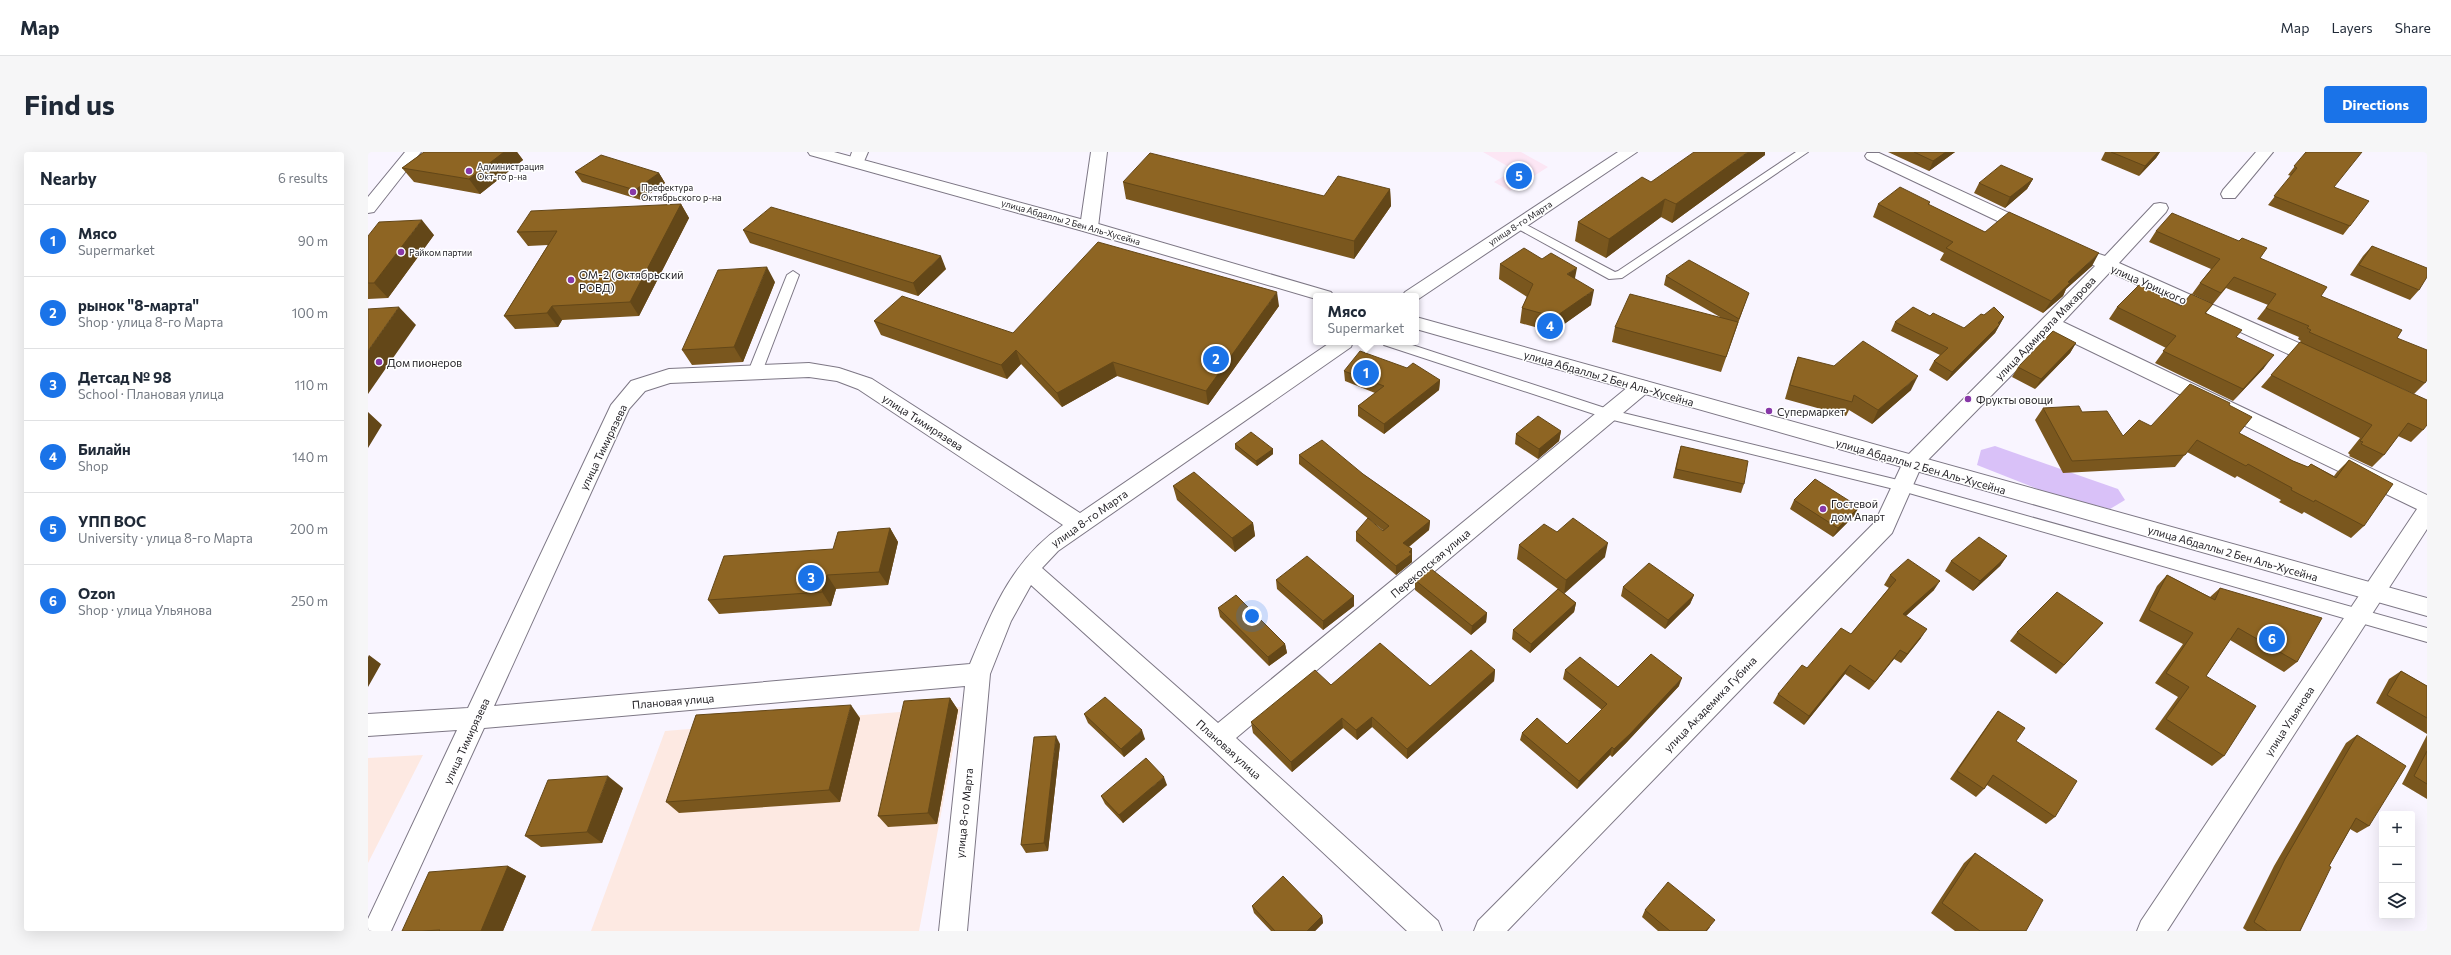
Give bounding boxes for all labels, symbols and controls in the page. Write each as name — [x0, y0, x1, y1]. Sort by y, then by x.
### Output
text: Map — [20, 16, 59, 39]
text: Map — [2281, 19, 2309, 36]
text: Layers — [2331, 19, 2373, 36]
text: Share — [2395, 19, 2431, 36]
button: Directions — [2324, 86, 2427, 123]
text: Find us — [24, 87, 115, 121]
place label: Администрация Окт-го р-на — [477, 161, 544, 182]
pin: 5 — [1506, 161, 1532, 191]
marker: Администрация Окт-го р-на — [464, 166, 474, 176]
text: Nearby — [40, 168, 97, 189]
text: 6 results — [278, 170, 328, 186]
place label: Префектура Октябрьского р-на — [641, 182, 722, 203]
marker: Префектура Октябрьского р-на — [628, 187, 638, 197]
street label: улица Абдаллы 2 Бен Аль-Хусейна — [1000, 197, 1142, 247]
street label: улица 8-го Марта — [1486, 198, 1554, 248]
text: Мясо — [78, 224, 117, 242]
text: 1 — [50, 233, 56, 249]
text: 90 m — [298, 233, 328, 249]
text: Supermarket — [78, 242, 155, 258]
marker: Райком партии — [396, 247, 406, 257]
place label: Райком партии — [409, 247, 472, 258]
street label: улица Урицкого — [2109, 261, 2189, 307]
place label: ОМ-2 (Октябрьский РОВД) — [579, 268, 684, 294]
street label: улица Адмирала Макарова — [1992, 274, 2098, 382]
marker: ОМ-2 (Октябрьский РОВД) — [566, 275, 576, 285]
popup — [1313, 293, 1419, 345]
text: рынок "8-марта" — [78, 296, 199, 314]
text: Мясо — [1328, 302, 1367, 320]
text: 2 — [49, 305, 57, 321]
text: 100 m — [292, 305, 328, 321]
pin: 4 — [1537, 311, 1563, 341]
text: Shop · улица 8-го Марта — [78, 314, 223, 330]
text: Supermarket — [1328, 320, 1404, 336]
pin: 2 — [1203, 344, 1229, 374]
street label: улица Абдаллы 2 Бен Аль-Хусейна — [1523, 347, 1695, 409]
place label: Дом пионеров — [387, 356, 462, 369]
marker: Дом пионеров — [374, 357, 384, 367]
pin: 1 — [1353, 358, 1379, 388]
text: Детсад № 98 — [78, 368, 172, 386]
text: 3 — [49, 377, 57, 393]
text: 110 m — [295, 377, 328, 393]
text: School · Плановая улица — [78, 386, 224, 402]
street label: улица Тимирязева — [880, 391, 966, 453]
place label: Фрукты овощи — [1976, 393, 2053, 406]
marker: Фрукты овощи — [1963, 394, 1973, 404]
street label: улица Тимирязева — [577, 402, 629, 492]
place label: Супермаркет — [1777, 405, 1845, 418]
marker: Супермаркет — [1764, 406, 1774, 416]
street label: улица Абдаллы 2 Бен Аль-Хусейна — [1835, 435, 2007, 497]
text: Билайн — [78, 440, 131, 458]
text: 4 — [49, 449, 57, 465]
text: 140 m — [292, 449, 328, 465]
text: Shop — [78, 458, 109, 474]
street label: улица 8-го Марта — [1048, 487, 1130, 549]
place label: Гостевой дом Апарт — [1831, 497, 1885, 523]
marker: Гостевой дом Апарт — [1818, 504, 1828, 514]
text: УПП ВОС — [78, 512, 146, 530]
text: 5 — [49, 521, 57, 537]
text: 200 m — [290, 521, 328, 537]
street label: улица Абдаллы 2 Бен Аль-Хусейна — [2147, 522, 2319, 584]
street label: Перекопская улица — [1388, 526, 1472, 600]
text: University · улица 8-го Марта — [78, 530, 253, 546]
pin: 3 — [798, 563, 824, 593]
text: Ozon — [78, 584, 116, 602]
text: 6 — [49, 593, 57, 609]
text: 250 m — [291, 593, 328, 609]
text: Shop · улица Ульянова — [78, 602, 212, 618]
your location — [1242, 606, 1262, 626]
pin: 6 — [2259, 624, 2285, 654]
street label: улица Академика Губина — [1661, 654, 1759, 754]
street label: улица Ульянова — [2262, 684, 2316, 758]
street label: Плановая улица — [631, 691, 715, 711]
street label: улица Тимирязева — [440, 696, 492, 786]
street label: Плановая улица — [1194, 717, 1264, 781]
street label: улица 8-го Марта — [953, 767, 975, 859]
map controls — [2379, 811, 2415, 919]
button: + — [2379, 811, 2415, 847]
button: − — [2379, 847, 2415, 883]
button: layers — [2379, 883, 2415, 919]

